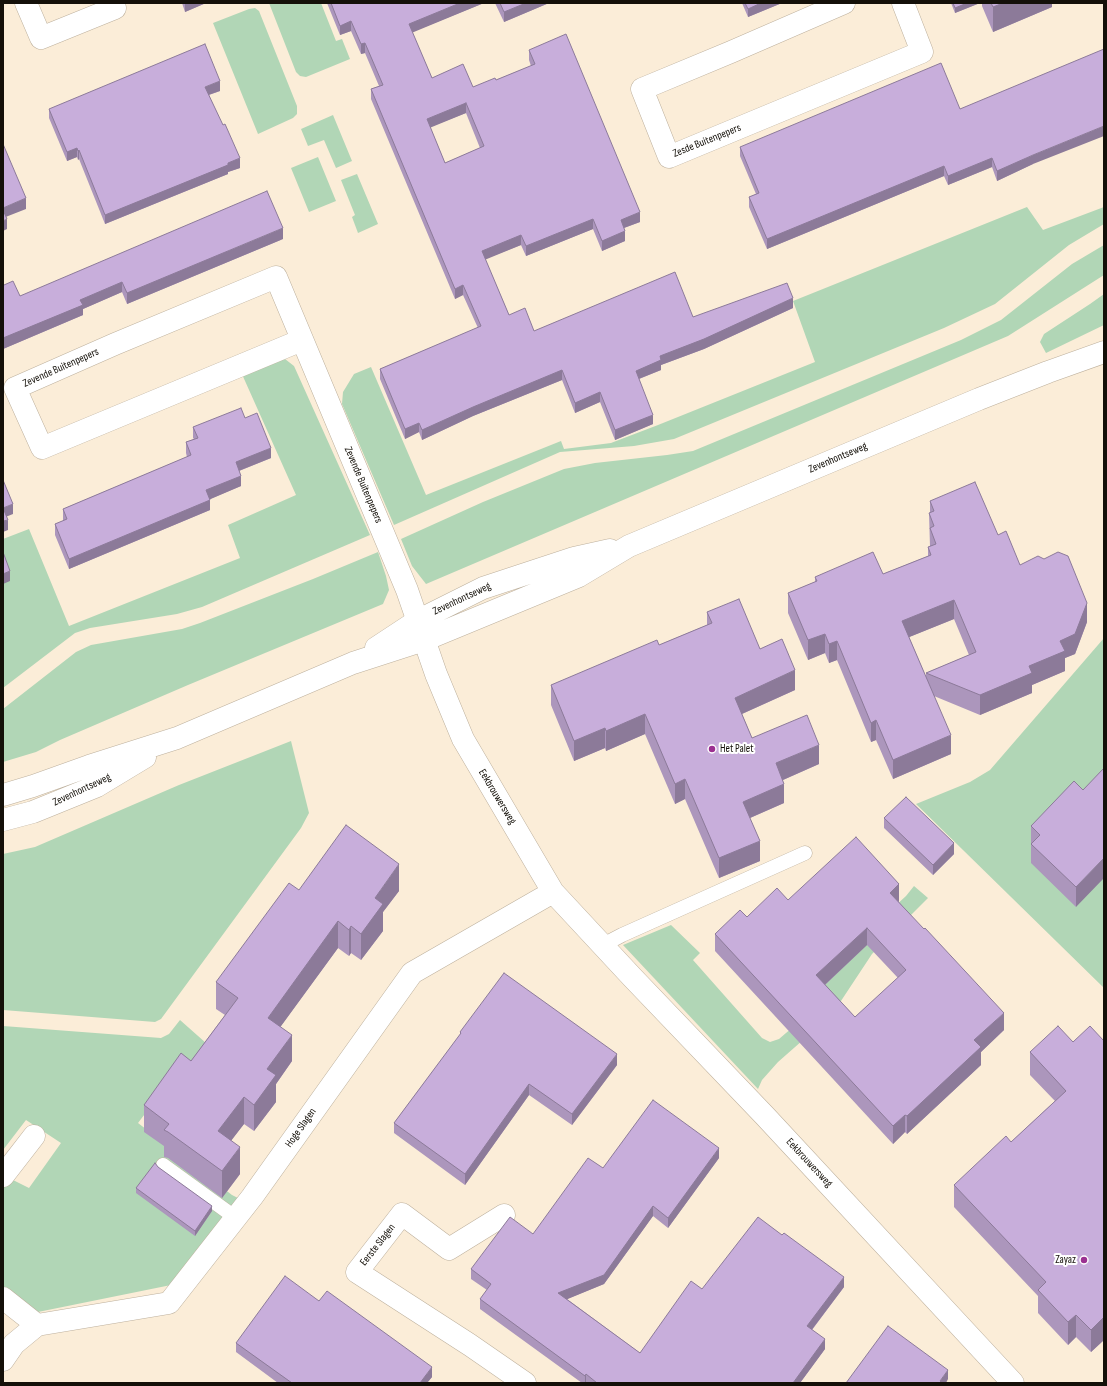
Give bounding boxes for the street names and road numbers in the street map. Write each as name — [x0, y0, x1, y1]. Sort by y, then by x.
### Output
street label: Zesde Buitenpepers — [671, 121, 743, 161]
street label: Zevende Buitenpepers — [21, 345, 101, 391]
street label: Zevenhontseweg — [807, 440, 869, 476]
street label: Zevende Buitenpepers — [341, 445, 385, 525]
street label: Zevenhontseweg — [431, 580, 493, 618]
street label: Eekbrouwersweg — [475, 767, 519, 827]
street label: Zevenhontseweg — [51, 771, 113, 809]
street label: Hoge Slagen — [283, 1106, 319, 1150]
street label: Eekbrouwersweg — [783, 1136, 835, 1190]
street label: Eerste Slagen — [357, 1221, 399, 1269]

